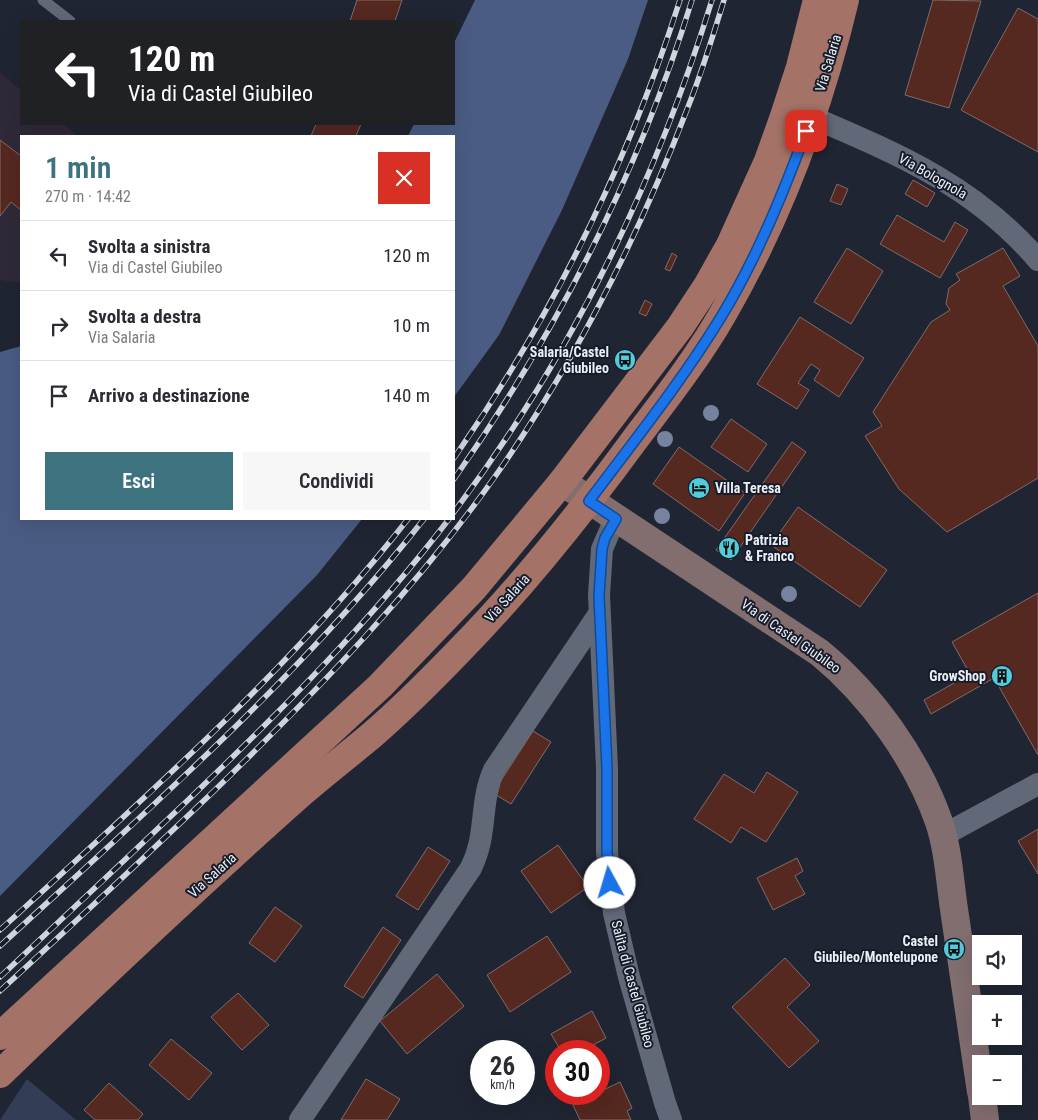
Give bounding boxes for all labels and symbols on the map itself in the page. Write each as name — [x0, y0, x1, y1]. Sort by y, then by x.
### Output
street label: Via Salaria — [812, 32, 844, 94]
pin — [785, 110, 827, 152]
street label: Via Bolognola — [896, 150, 970, 202]
place label: Salaria/Castel Giubileo — [530, 344, 609, 376]
bus stop icon: Salaria/Castel Giubileo — [613, 348, 637, 372]
hotel icon: Villa Teresa — [687, 476, 711, 500]
place label: Villa Teresa — [715, 480, 781, 496]
place label: Patrizia & Franco — [745, 532, 794, 564]
restaurant icon: Patrizia & Franco — [717, 536, 741, 560]
street label: Via Salaria — [481, 571, 533, 625]
street label: Via di Castel Giubileo — [738, 596, 844, 676]
building icon: GrowShop — [990, 664, 1014, 688]
place label: GrowShop — [929, 668, 986, 684]
street label: Via Salaria — [185, 849, 239, 901]
position arrow — [583, 856, 635, 908]
street label: Salita di Castel Giubileo — [608, 919, 658, 1049]
place label: Castel Giubileo/Montelupone — [814, 933, 938, 965]
bus stop icon: Castel Giubileo/Montelupone — [942, 937, 966, 961]
speed limit sign: 30 — [545, 1040, 610, 1105]

